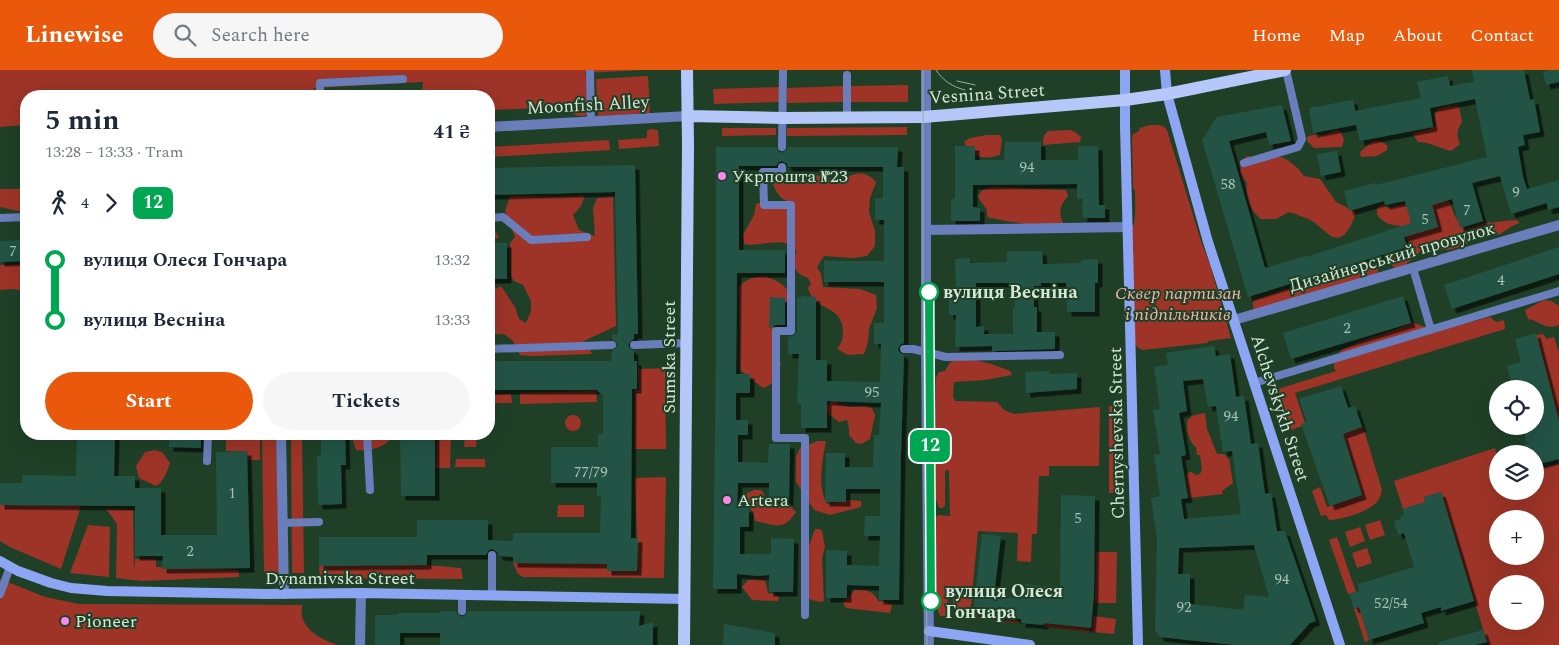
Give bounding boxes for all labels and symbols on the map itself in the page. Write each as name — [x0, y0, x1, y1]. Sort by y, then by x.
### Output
street label: Vesnina Street — [928, 76, 1046, 112]
street label: Moonfish Alley — [526, 88, 651, 122]
house number: 94 — [1019, 156, 1035, 179]
place label: Укрпошта №23 — [732, 163, 848, 190]
marker: Укрпошта №23 — [716, 170, 728, 182]
house number: 58 — [1220, 173, 1236, 196]
house number: 9 — [1512, 181, 1520, 204]
house number: 7 — [1463, 199, 1471, 222]
house number: 5 — [1421, 208, 1429, 231]
street label: Дизайнерський провулок — [1286, 215, 1498, 299]
house number: 7 — [9, 240, 17, 263]
house number: 4 — [1497, 269, 1505, 292]
place label: вулиця Весніна — [943, 279, 1078, 306]
park label: Сквер партизан і підпільників — [1115, 280, 1242, 328]
marker: вулиця Весніна — [919, 282, 939, 302]
street label: Sumska Street — [656, 300, 683, 414]
house number: 2 — [1343, 317, 1351, 340]
street label: Alchevskykh Street — [1243, 331, 1317, 485]
street label: Chernyshevska Street — [1102, 347, 1132, 519]
house number: 95 — [864, 381, 880, 404]
house number: 94 — [1223, 405, 1239, 428]
line badge: 12 — [908, 430, 952, 462]
house number: 77/79 — [574, 461, 608, 484]
house number: 1 — [228, 482, 236, 505]
place label: Artera — [737, 487, 789, 514]
marker: Artera — [721, 494, 733, 506]
house number: 5 — [1074, 507, 1082, 530]
house number: 2 — [186, 540, 194, 563]
street label: Dynamivska Street — [265, 565, 415, 592]
house number: 94 — [1274, 568, 1290, 591]
place label: вулиця Олеся Гончара — [945, 578, 1064, 626]
marker: вулиця Олеся Гончара — [921, 591, 941, 611]
house number: 52/54 — [1374, 592, 1408, 615]
house number: 92 — [1176, 596, 1192, 619]
place label: Pioneer — [75, 608, 137, 635]
marker: Pioneer — [59, 615, 71, 627]

